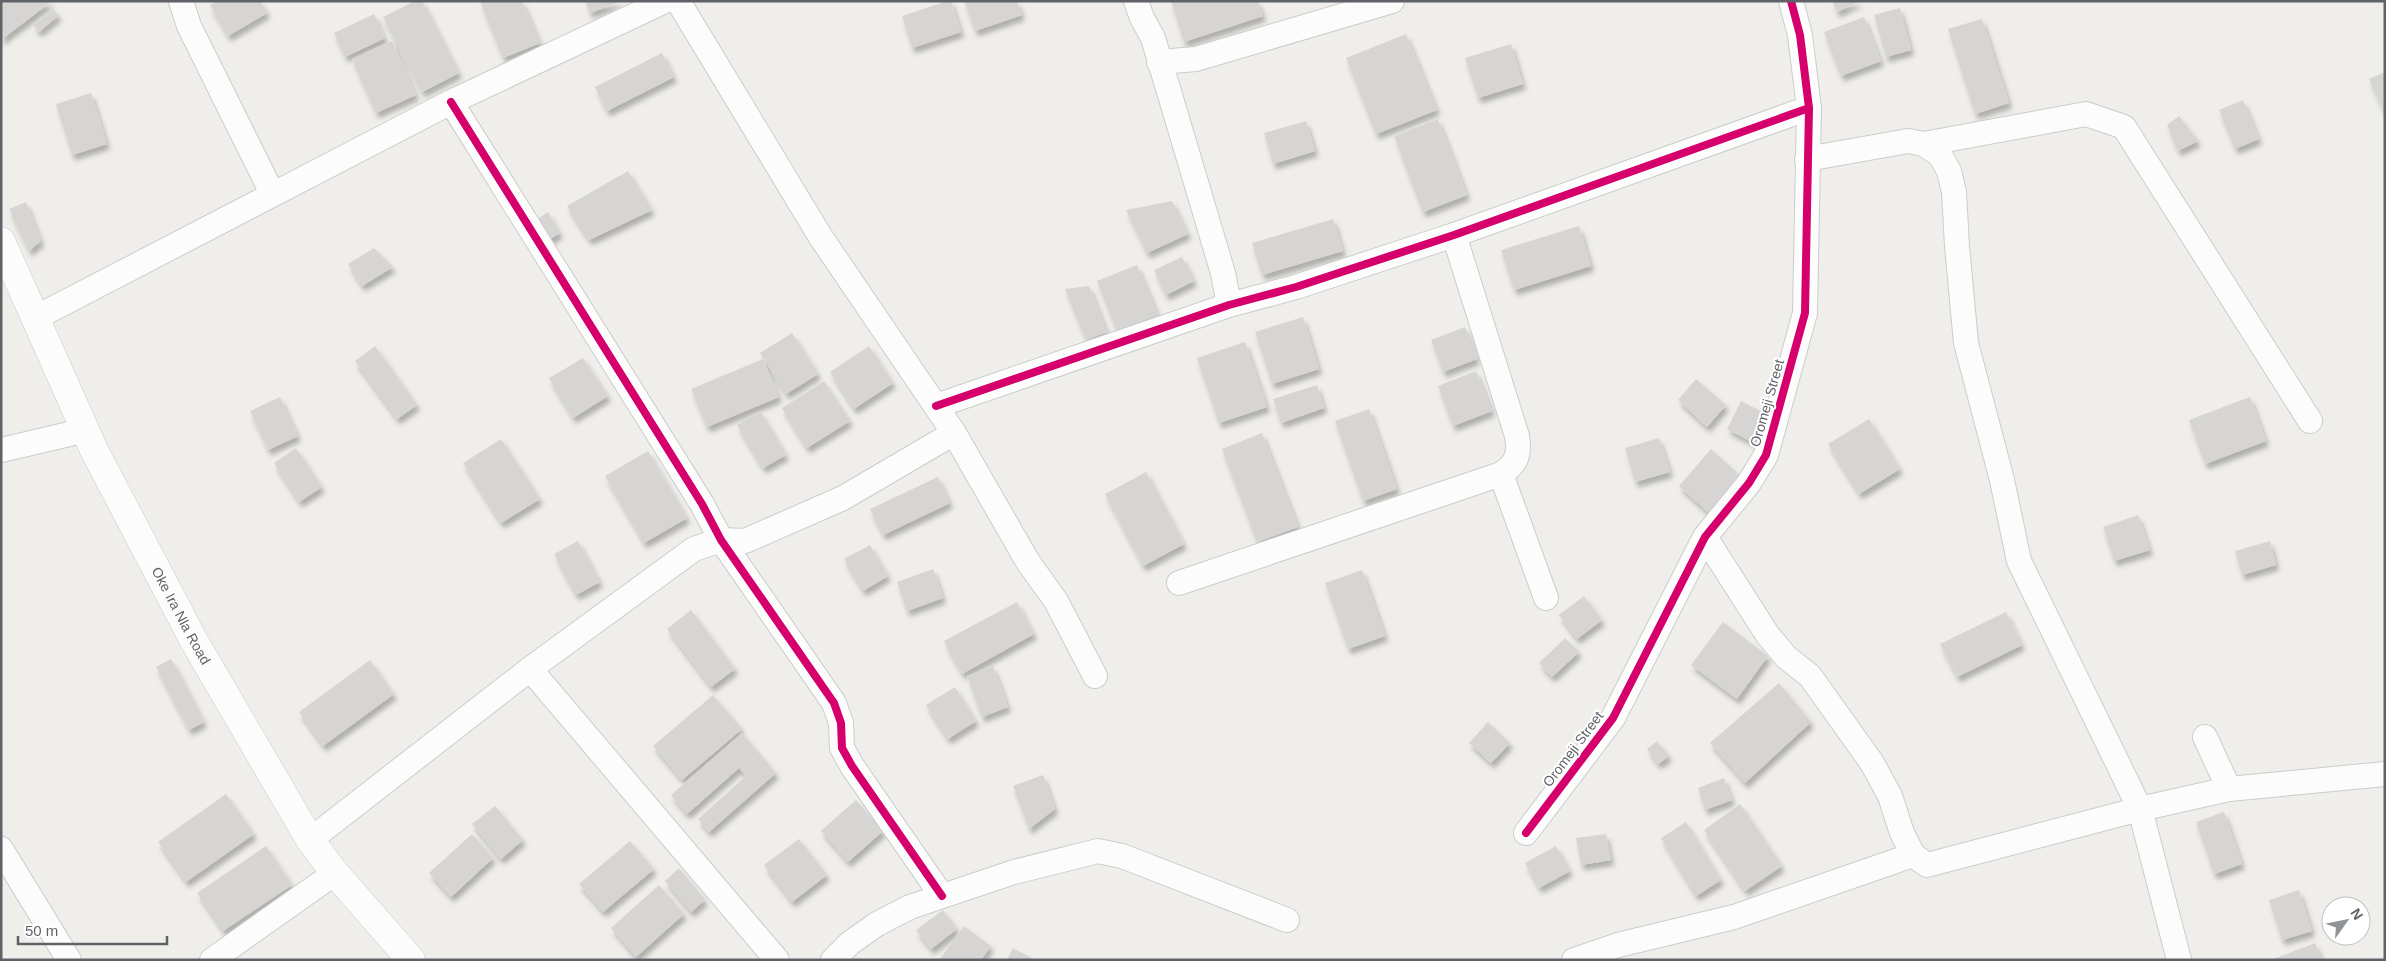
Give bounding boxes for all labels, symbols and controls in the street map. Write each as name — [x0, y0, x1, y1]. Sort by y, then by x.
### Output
street label: Oromeji Street — [1747, 357, 1787, 449]
street label: Oke Ira Nla Road — [149, 564, 214, 667]
street label: Oromeji Street — [1539, 708, 1607, 790]
north arrow — [2321, 896, 2371, 946]
text: N — [2347, 905, 2366, 923]
scale bar — [18, 914, 166, 946]
text: 50 m — [25, 922, 58, 939]

